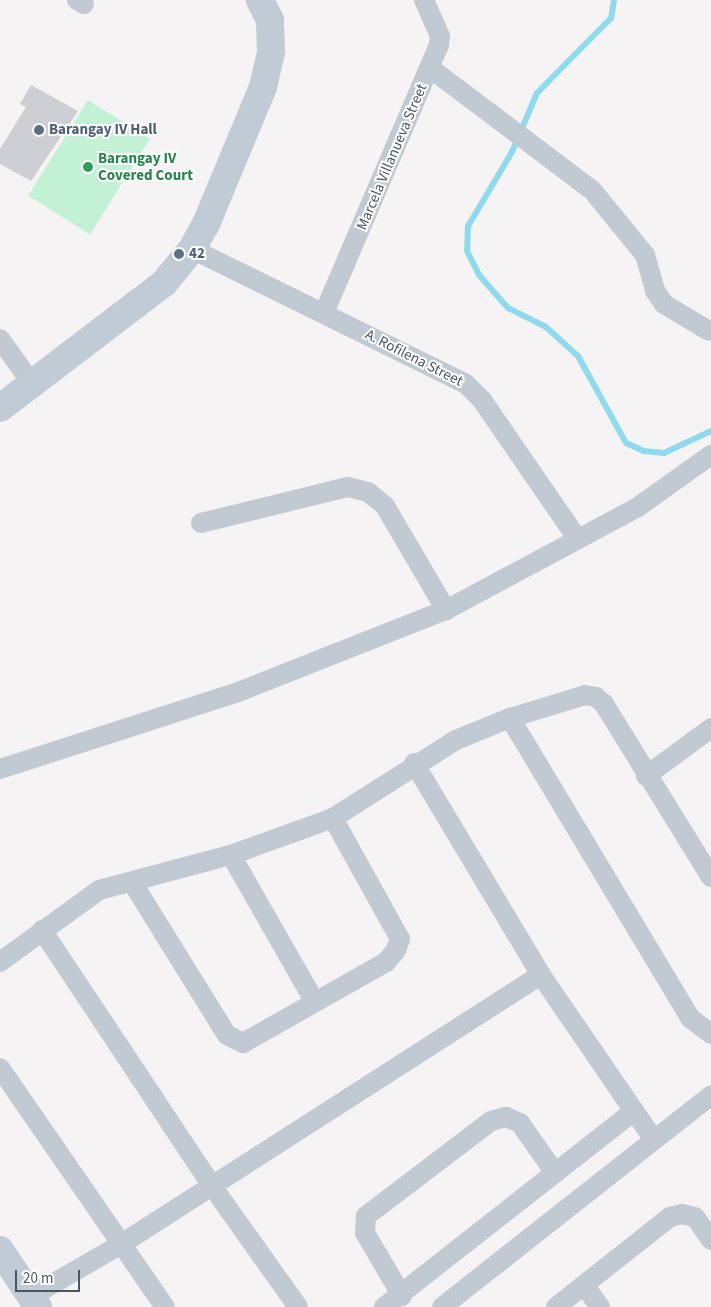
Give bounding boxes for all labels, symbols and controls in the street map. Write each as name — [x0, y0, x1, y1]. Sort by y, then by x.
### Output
street label: Marcela Villanueva Street — [353, 81, 431, 233]
place label: Barangay IV Hall — [49, 121, 157, 139]
marker: Barangay IV Hall — [33, 124, 45, 136]
place label: Barangay IV Covered Court — [98, 149, 193, 184]
marker: Barangay IV Covered Court — [82, 161, 94, 173]
place label: 42 — [189, 245, 205, 263]
marker: 42 — [173, 248, 185, 260]
street label: A. Rofilena Street — [362, 326, 466, 390]
scale bar — [18, 1260, 82, 1292]
text: 20 m — [23, 1268, 53, 1289]

